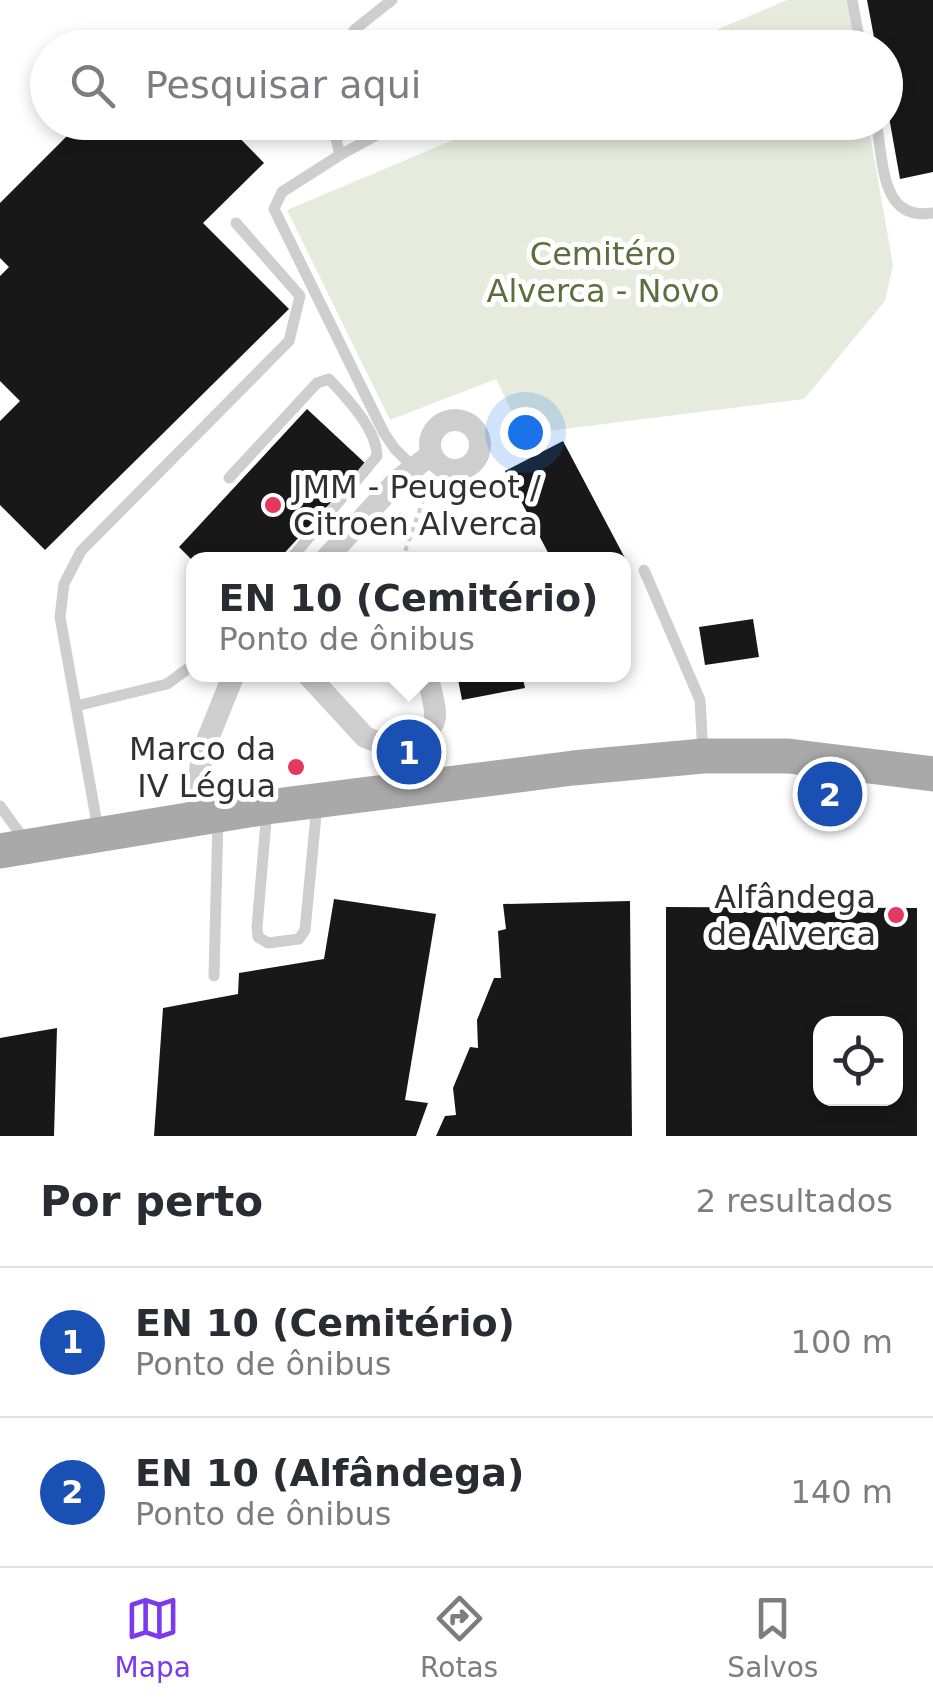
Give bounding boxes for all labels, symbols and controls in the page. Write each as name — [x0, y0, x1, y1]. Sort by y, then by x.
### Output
search box — [30, 30, 903, 140]
icon: search — [65, 58, 120, 113]
text: Pesquisar aqui — [145, 63, 421, 107]
park label: Cemitéro Alverca - Novo — [487, 235, 719, 310]
your location — [500, 407, 551, 458]
place label: JMM - Peugeot / Citroen Alverca — [291, 468, 541, 543]
marker: JMM - Peugeot / Citroen Alverca — [262, 494, 284, 516]
popup — [186, 552, 631, 682]
text: EN 10 (Cemitério) — [219, 576, 598, 620]
text: Ponto de ônibus — [219, 620, 475, 658]
pin: 1 — [376, 714, 442, 790]
place label: Marco da IV Légua — [129, 730, 276, 805]
marker: Marco da IV Légua — [285, 756, 307, 778]
pin: 2 — [798, 756, 862, 832]
place label: Alfândega de Alverca — [707, 878, 876, 953]
marker: Alfândega de Alverca — [885, 904, 907, 926]
map controls — [813, 1016, 903, 1106]
button: locate — [813, 1016, 903, 1106]
text: Por perto — [40, 1177, 263, 1226]
text: 2 resultados — [696, 1182, 893, 1220]
text: EN 10 (Cemitério) — [135, 1301, 515, 1345]
text: 1 — [61, 1323, 84, 1361]
text: 100 m — [791, 1323, 893, 1361]
text: Ponto de ônibus — [135, 1345, 392, 1383]
text: EN 10 (Alfândega) — [135, 1451, 524, 1495]
text: 2 — [61, 1473, 84, 1511]
text: 140 m — [791, 1473, 893, 1511]
text: Ponto de ônibus — [135, 1495, 392, 1533]
tab: Mapa — [115, 1591, 191, 1684]
tab: Rotas — [420, 1591, 498, 1684]
tab: Salvos — [727, 1591, 818, 1684]

